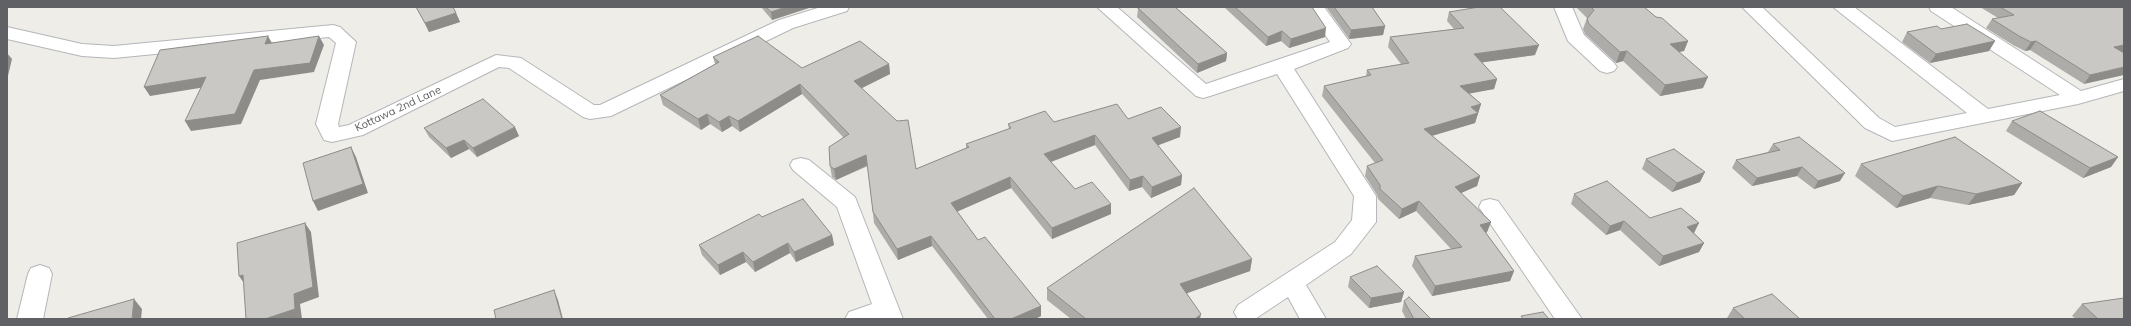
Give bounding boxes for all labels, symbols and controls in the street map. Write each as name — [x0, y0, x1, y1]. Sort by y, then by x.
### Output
street label: Kottawa 2nd Lane — [353, 83, 443, 135]

